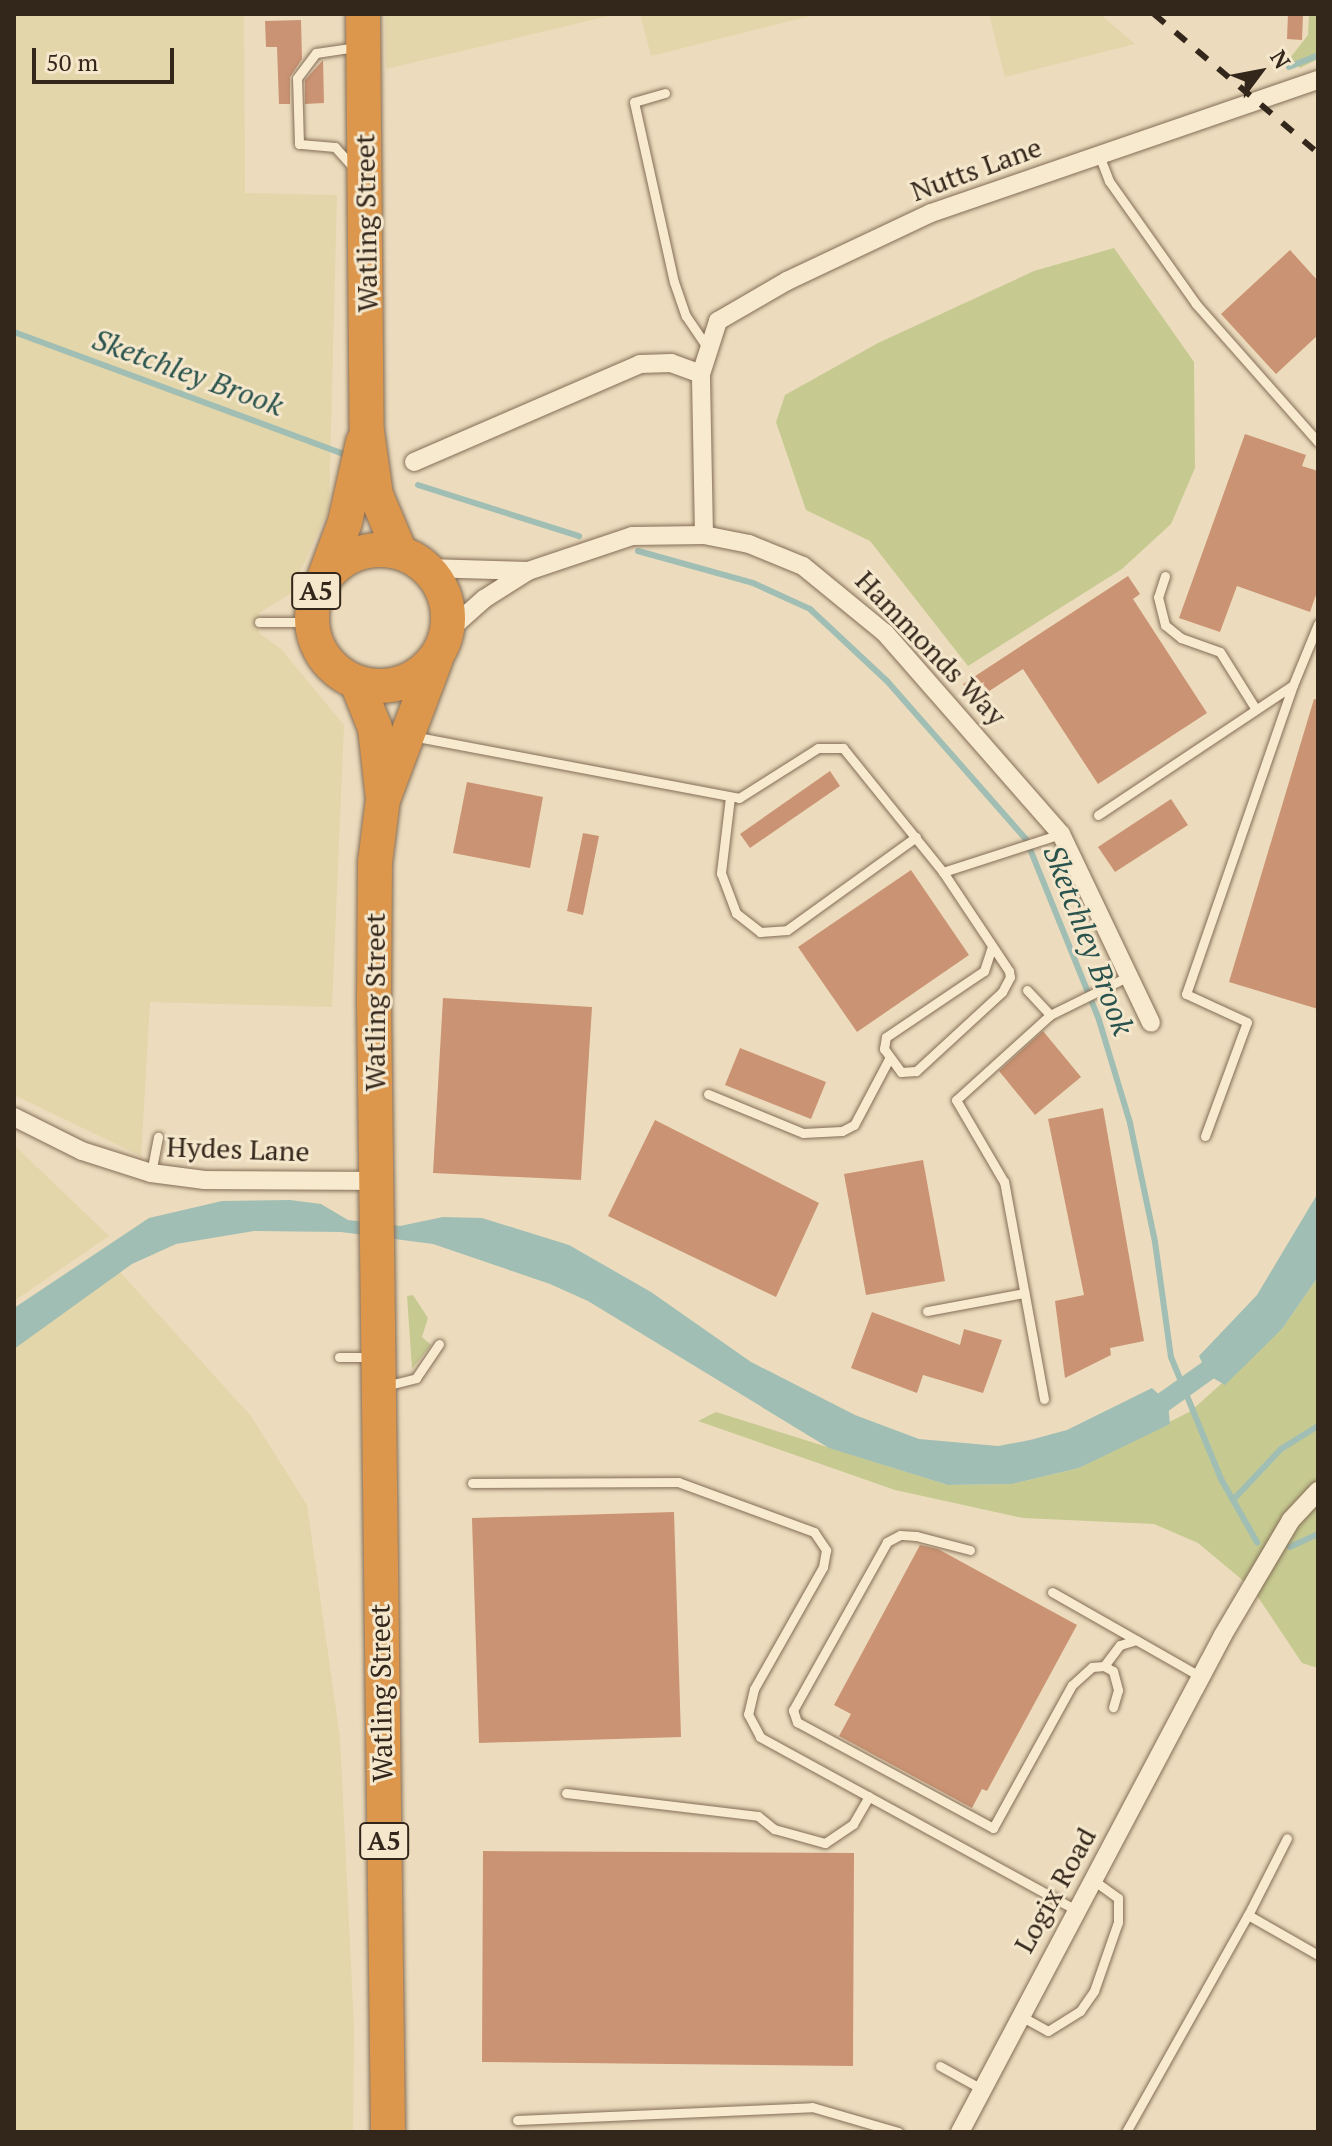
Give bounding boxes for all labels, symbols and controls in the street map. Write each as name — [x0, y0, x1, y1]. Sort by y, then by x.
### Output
scale bar — [36, 32, 178, 82]
north arrow — [1220, 32, 1300, 112]
text: N — [1264, 44, 1297, 74]
text: 50 m — [46, 46, 98, 78]
street label: Nutts Lane — [906, 130, 1046, 208]
street label: Watling Street — [348, 133, 384, 313]
water label: Sketchley Brook — [88, 321, 288, 423]
street label: Hammonds Way — [849, 564, 1013, 732]
road number: A5 — [290, 569, 342, 613]
water label: Sketchley Brook — [1036, 840, 1142, 1040]
street label: Watling Street — [358, 913, 392, 1091]
street label: Hydes Lane — [166, 1130, 310, 1168]
street label: Watling Street — [363, 1603, 399, 1783]
road number: A5 — [358, 1819, 410, 1863]
street label: Logix Road — [1007, 1822, 1103, 1958]

